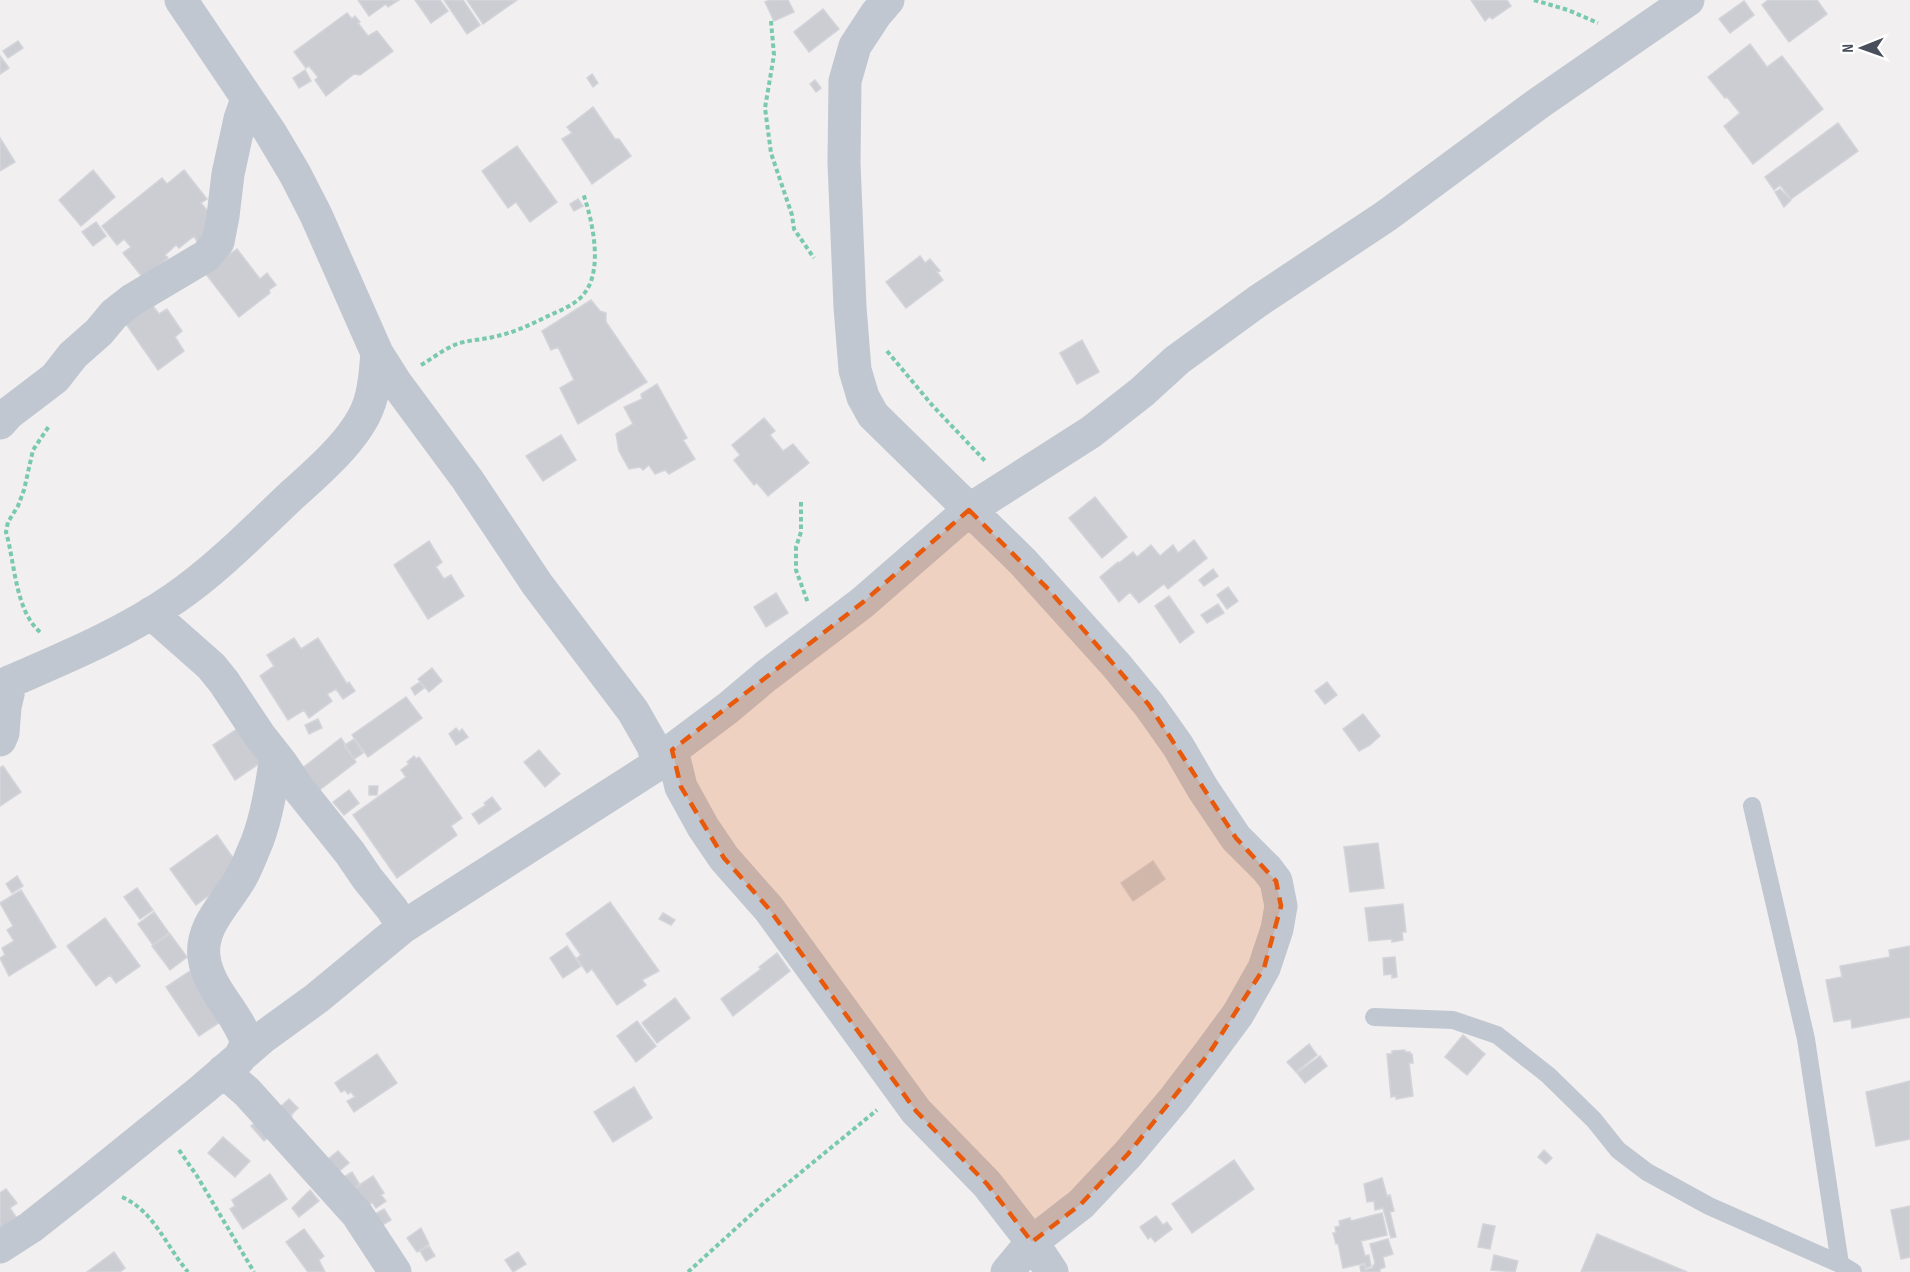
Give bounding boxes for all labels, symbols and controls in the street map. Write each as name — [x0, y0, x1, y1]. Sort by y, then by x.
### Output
north arrow — [1832, 18, 1892, 78]
text: N — [1839, 44, 1858, 53]

